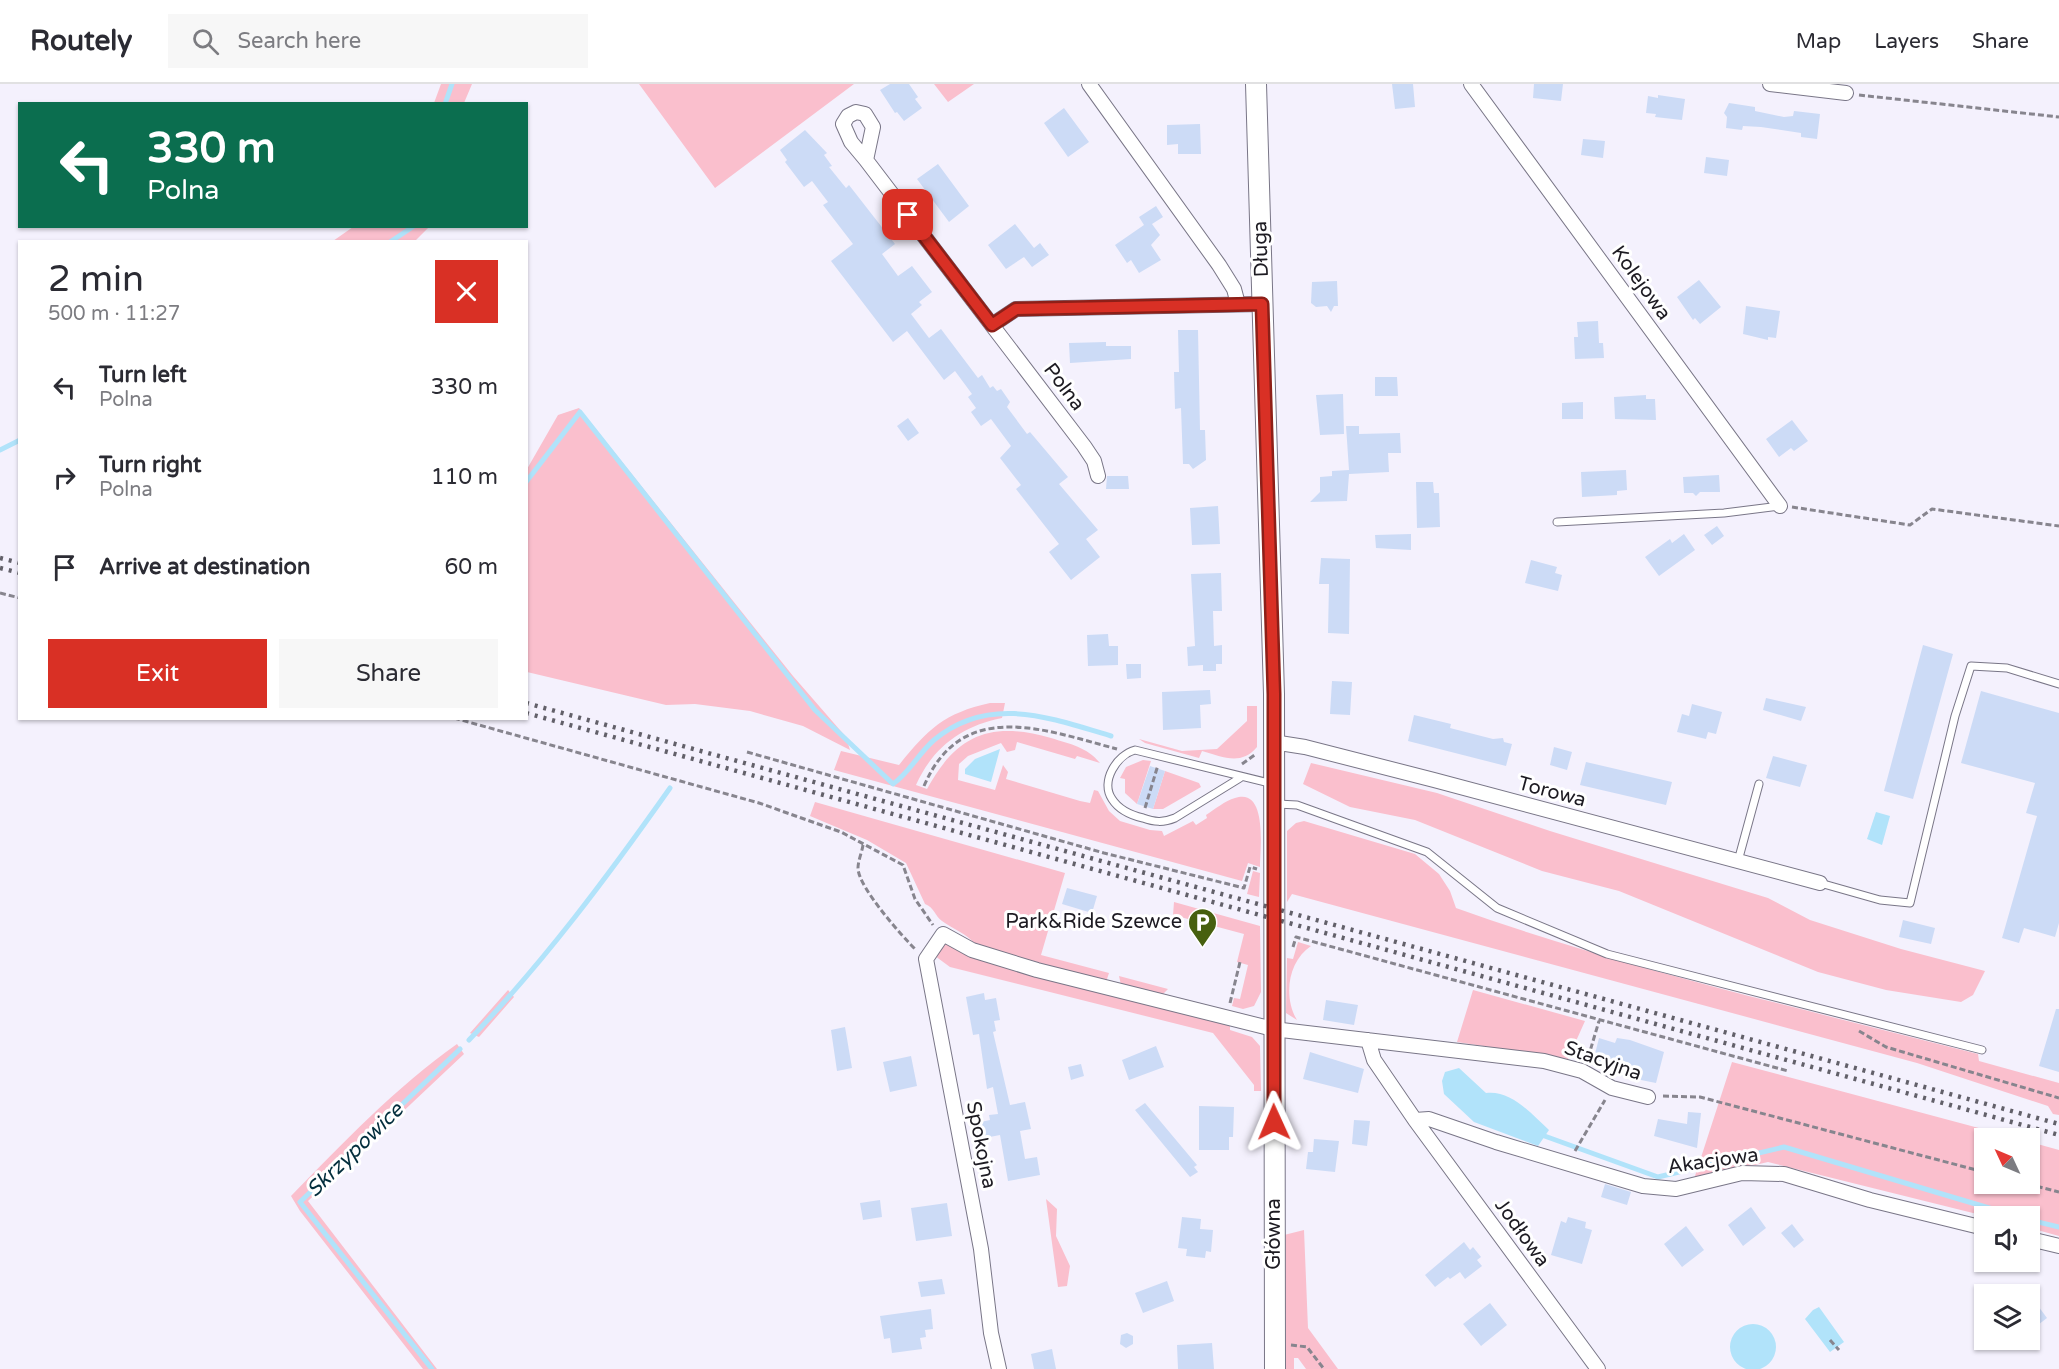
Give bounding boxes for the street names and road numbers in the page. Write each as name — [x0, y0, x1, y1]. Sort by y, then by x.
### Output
street label: Długa — [1248, 220, 1274, 278]
street label: Kolejowa — [1606, 241, 1676, 325]
street label: Polna — [1038, 358, 1090, 416]
street label: Torowa — [1515, 771, 1589, 813]
street label: Stacyjna — [1561, 1036, 1645, 1086]
street label: Spokojna — [961, 1099, 1001, 1191]
street label: Akacjowa — [1666, 1143, 1760, 1179]
street label: Jodłowa — [1489, 1194, 1555, 1272]
street label: Główna — [1262, 1198, 1286, 1270]

